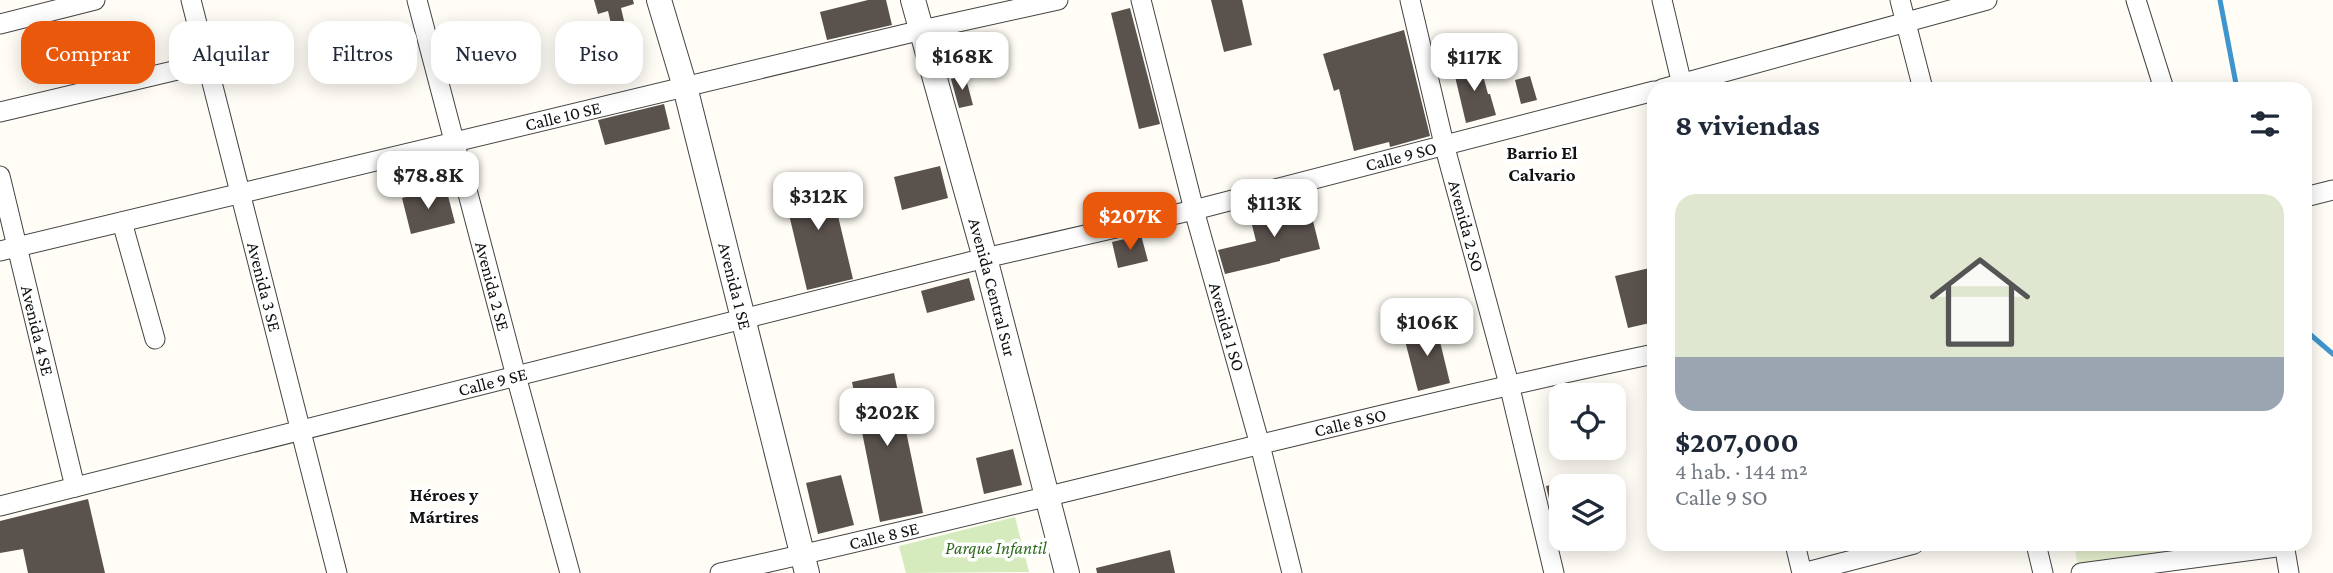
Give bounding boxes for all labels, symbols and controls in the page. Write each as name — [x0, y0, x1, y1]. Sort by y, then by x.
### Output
chip: Comprar — [21, 21, 155, 84]
chip: Alquilar — [169, 21, 294, 84]
chip: Filtros — [308, 21, 417, 84]
chip: Nuevo — [431, 21, 541, 84]
chip: Piso — [555, 21, 643, 84]
pin: $168K — [913, 32, 1011, 92]
pin: $117K — [1425, 34, 1523, 93]
text: $168K — [932, 42, 992, 68]
text: $117K — [1447, 43, 1501, 69]
street label: Calle 10 SE — [523, 97, 603, 135]
icon: filters — [2246, 105, 2284, 143]
text: 8 viviendas — [1675, 108, 1820, 141]
street label: Calle 9 SO — [1363, 138, 1439, 175]
district label: Barrio El Calvario — [1506, 142, 1578, 185]
pin: $78.8K — [371, 152, 485, 211]
text: $78.8K — [393, 161, 463, 187]
pin: $312K — [769, 173, 867, 232]
street label: Avenida 2 SO — [1444, 178, 1488, 274]
pin: $113K — [1225, 180, 1323, 239]
text: $312K — [789, 182, 847, 208]
text: $113K — [1247, 189, 1301, 215]
pin: $207K — [1081, 192, 1179, 252]
text: $207K — [1099, 202, 1161, 228]
street label: Avenida Central Sur — [964, 216, 1020, 359]
street label: Avenida 2 SE — [471, 239, 514, 333]
icon: home — [1917, 239, 2043, 365]
street label: Avenida 3 SE — [243, 240, 285, 334]
street label: Avenida 1 SE — [714, 240, 756, 332]
street label: Avenida 1 SO — [1205, 280, 1249, 374]
street label: Avenida 4 SE — [17, 283, 58, 378]
pin: $106K — [1378, 298, 1476, 358]
text: $106K — [1396, 308, 1458, 334]
street label: Calle 9 SE — [456, 364, 529, 400]
map controls — [1549, 383, 1626, 551]
button: locate — [1549, 383, 1626, 460]
pin: $202K — [838, 388, 936, 448]
text: $202K — [855, 398, 919, 424]
street label: Calle 8 SO — [1312, 404, 1388, 441]
text: $207,000 — [1675, 425, 1799, 458]
text: 4 hab. · 144 m² — [1675, 458, 1808, 484]
button: layers — [1549, 474, 1626, 551]
district label: Héroes y Mártires — [409, 484, 479, 527]
text: Calle 9 SO — [1675, 484, 1768, 510]
street label: Calle 8 SE — [847, 518, 921, 554]
park label: Parque Infantil — [945, 538, 1047, 558]

